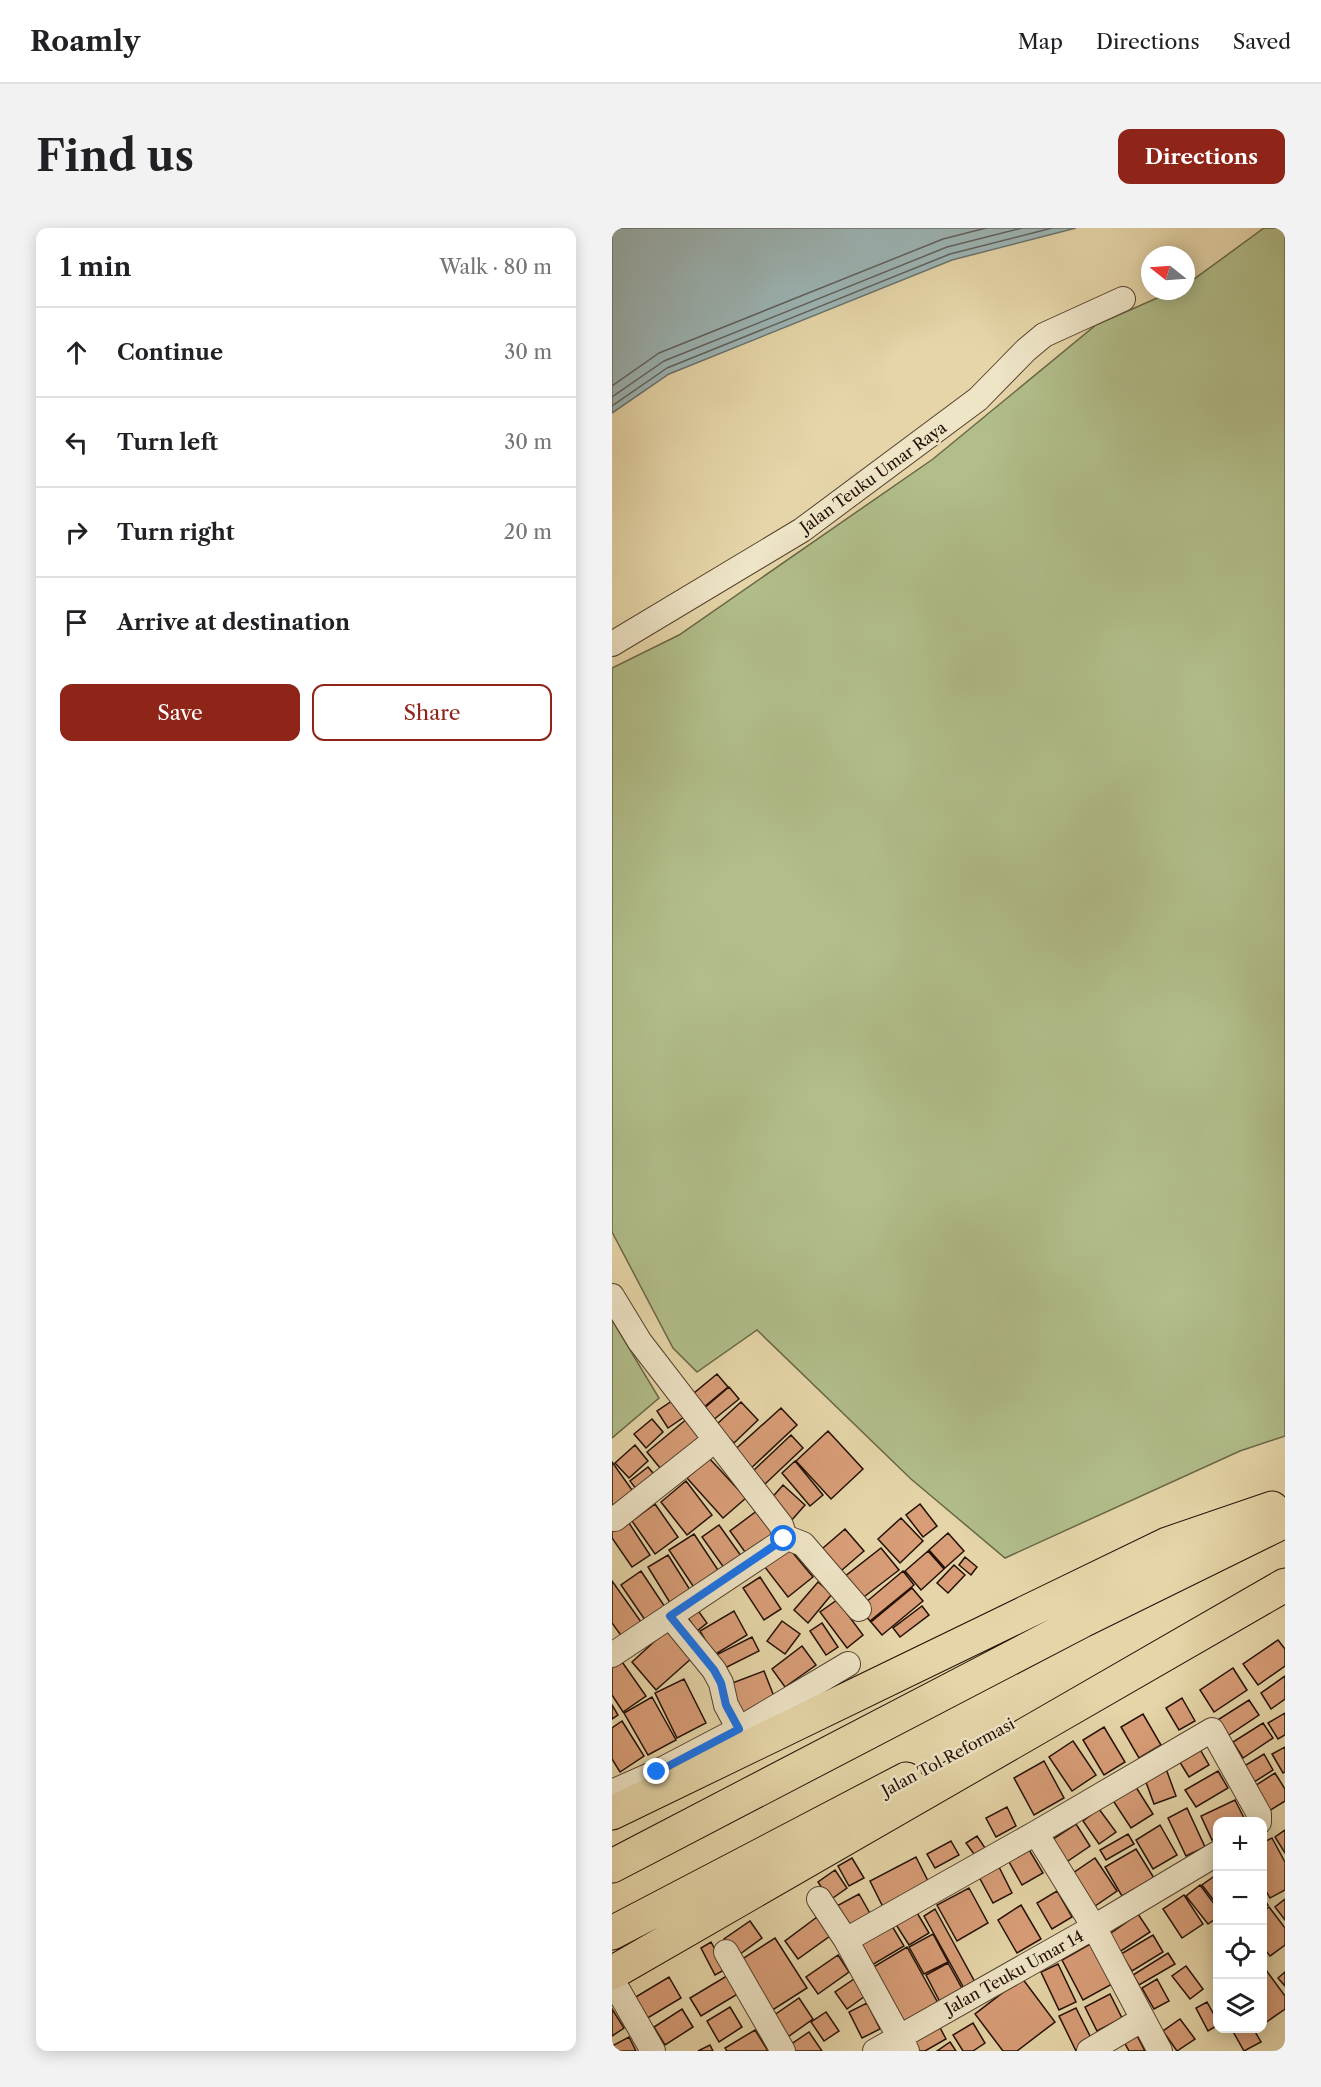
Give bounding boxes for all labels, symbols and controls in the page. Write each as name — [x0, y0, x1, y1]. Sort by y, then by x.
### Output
text: Roamly — [30, 24, 140, 58]
text: Map — [1018, 29, 1063, 54]
text: Directions — [1096, 29, 1200, 54]
text: Saved — [1233, 29, 1291, 54]
button: Directions — [1118, 129, 1285, 184]
text: Find us — [36, 130, 194, 182]
north arrow — [1141, 246, 1195, 300]
text: 1 min — [60, 251, 131, 283]
text: Walk · 80 m — [439, 255, 552, 279]
icon: ahead — [60, 336, 93, 369]
text: Continue — [117, 339, 223, 366]
text: 30 m — [504, 340, 552, 364]
street label: Jalan Teuku Umar Raya — [793, 417, 951, 539]
icon: left — [60, 426, 93, 459]
text: Turn left — [117, 429, 218, 456]
text: 30 m — [504, 430, 552, 454]
icon: right — [60, 516, 93, 549]
text: Turn right — [117, 519, 235, 546]
text: 20 m — [504, 520, 552, 544]
icon: arrive — [60, 606, 93, 639]
text: Arrive at destination — [117, 609, 350, 636]
button: Save — [60, 684, 300, 741]
button: Share — [312, 684, 552, 741]
route start — [770, 1525, 796, 1551]
street label: Jalan Tol Reformasi — [875, 1713, 1018, 1802]
route end — [643, 1758, 669, 1784]
map controls — [1213, 1817, 1267, 2033]
button: + — [1213, 1817, 1267, 1871]
button: − — [1213, 1871, 1267, 1925]
button: locate — [1213, 1925, 1267, 1979]
street label: Jalan Teuku Umar 14 — [939, 1926, 1087, 2020]
button: layers — [1213, 1979, 1267, 2033]

